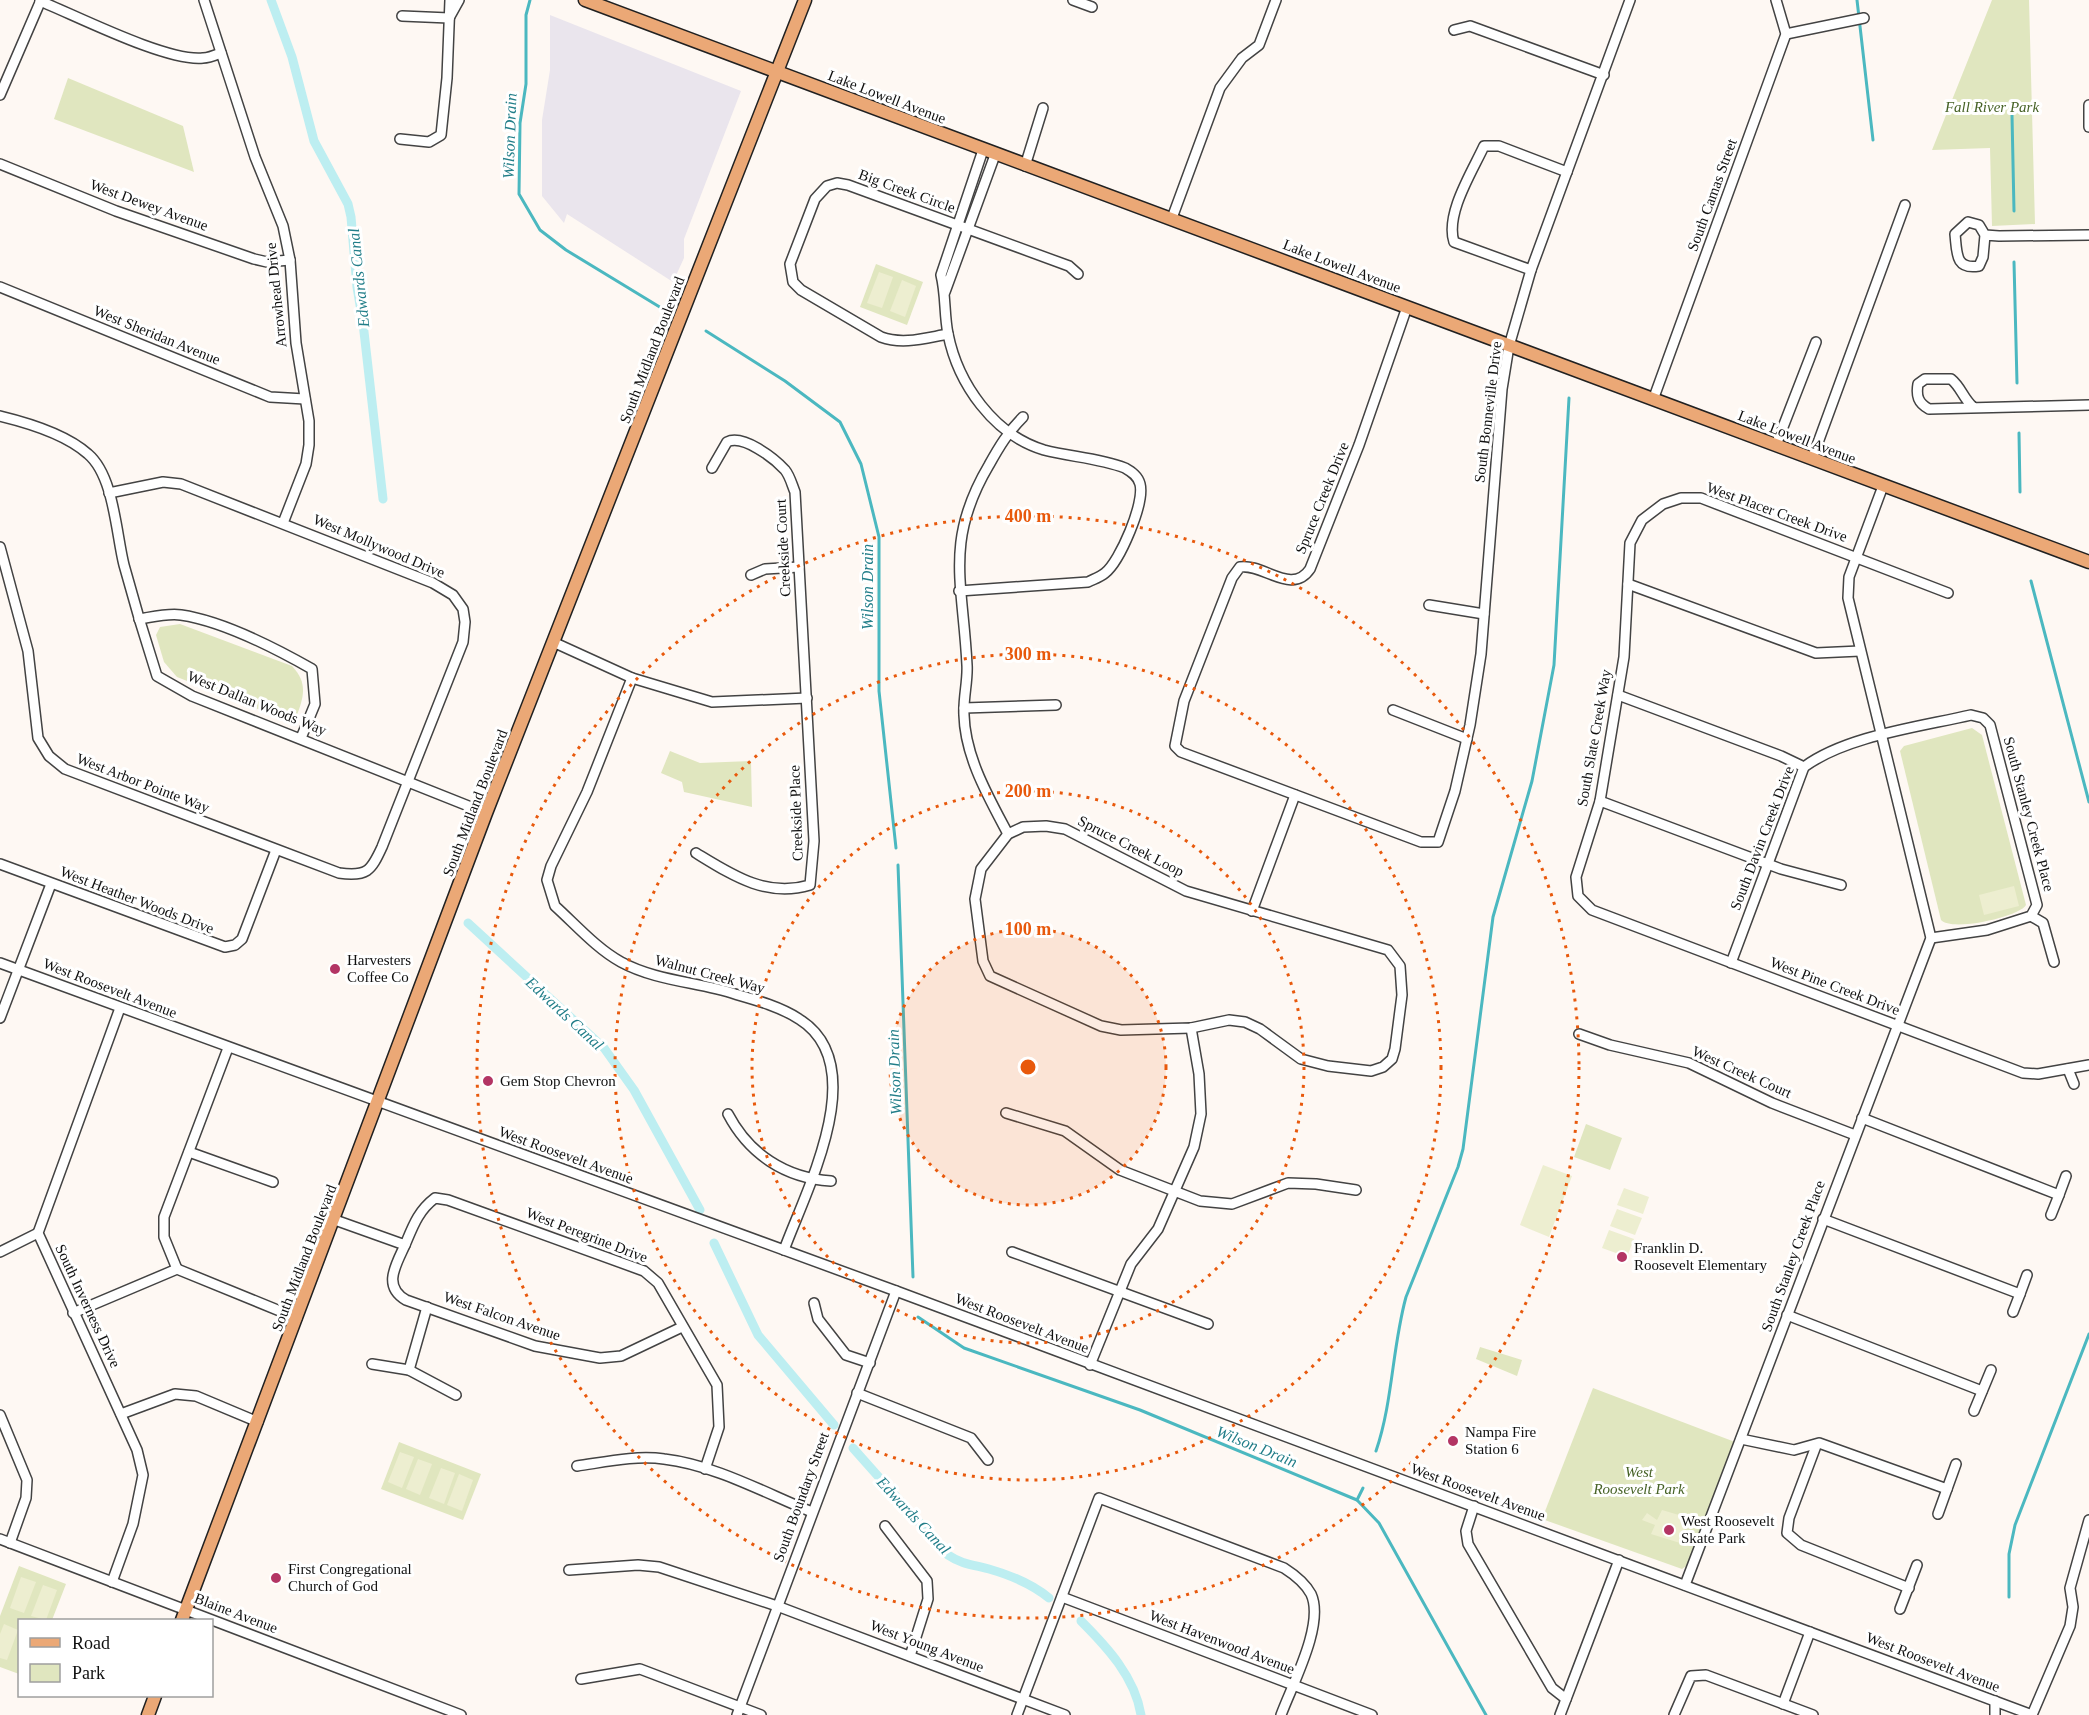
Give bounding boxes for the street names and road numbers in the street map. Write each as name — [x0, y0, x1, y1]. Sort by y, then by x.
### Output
street label: Lake Lowell Avenue — [826, 67, 948, 127]
street label: South Camas Street — [1684, 136, 1740, 253]
street label: Big Creek Circle — [857, 166, 958, 216]
street label: West Dewey Avenue — [88, 176, 210, 234]
street label: Lake Lowell Avenue — [1281, 236, 1403, 296]
street label: Arrowhead Drive — [263, 241, 289, 348]
street label: South Midland Boulevard — [617, 274, 688, 426]
street label: West Sheridan Avenue — [91, 302, 223, 368]
street label: South Bonneville Drive — [1471, 340, 1505, 484]
street label: Lake Lowell Avenue — [1736, 407, 1858, 467]
street label: Spruce Creek Drive — [1292, 439, 1352, 556]
street label: West Placer Creek Drive — [1705, 479, 1850, 545]
street label: Creekside Court — [772, 498, 794, 597]
street label: West Mollywood Drive — [311, 511, 447, 581]
street label: West Dallan Woods Way — [185, 668, 329, 738]
street label: South Slate Creek Way — [1574, 668, 1614, 808]
street label: South Midland Boulevard — [440, 727, 511, 879]
street label: South Stanley Creek Place — [2001, 735, 2057, 893]
street label: West Arbor Pointe Way — [74, 750, 212, 816]
street label: South Davin Creek Drive — [1727, 763, 1797, 912]
street label: Creekside Place — [786, 764, 806, 861]
street label: Spruce Creek Loop — [1075, 812, 1187, 880]
street label: West Heather Woods Drive — [58, 863, 217, 937]
street label: Walnut Creek Way — [653, 952, 767, 996]
street label: West Pine Creek Drive — [1768, 954, 1902, 1018]
street label: West Roosevelt Avenue — [41, 955, 179, 1021]
street label: West Creek Court — [1690, 1043, 1795, 1101]
street label: West Roosevelt Avenue — [497, 1123, 636, 1187]
street label: South Stanley Creek Place — [1758, 1178, 1828, 1334]
street label: South Midland Boulevard — [269, 1182, 340, 1334]
street label: West Peregrine Drive — [524, 1204, 650, 1266]
street label: South Inverness Drive — [52, 1242, 124, 1370]
street label: West Falcon Avenue — [441, 1288, 563, 1344]
street label: West Roosevelt Avenue — [953, 1290, 1091, 1356]
street label: South Boundary Street — [770, 1429, 832, 1564]
street label: West Roosevelt Avenue — [1409, 1460, 1548, 1524]
street label: Blaine Avenue — [192, 1590, 280, 1636]
street label: West Havenwood Avenue — [1147, 1607, 1297, 1677]
street label: West Young Avenue — [868, 1617, 986, 1675]
street label: West Roosevelt Avenue — [1864, 1629, 2002, 1695]

